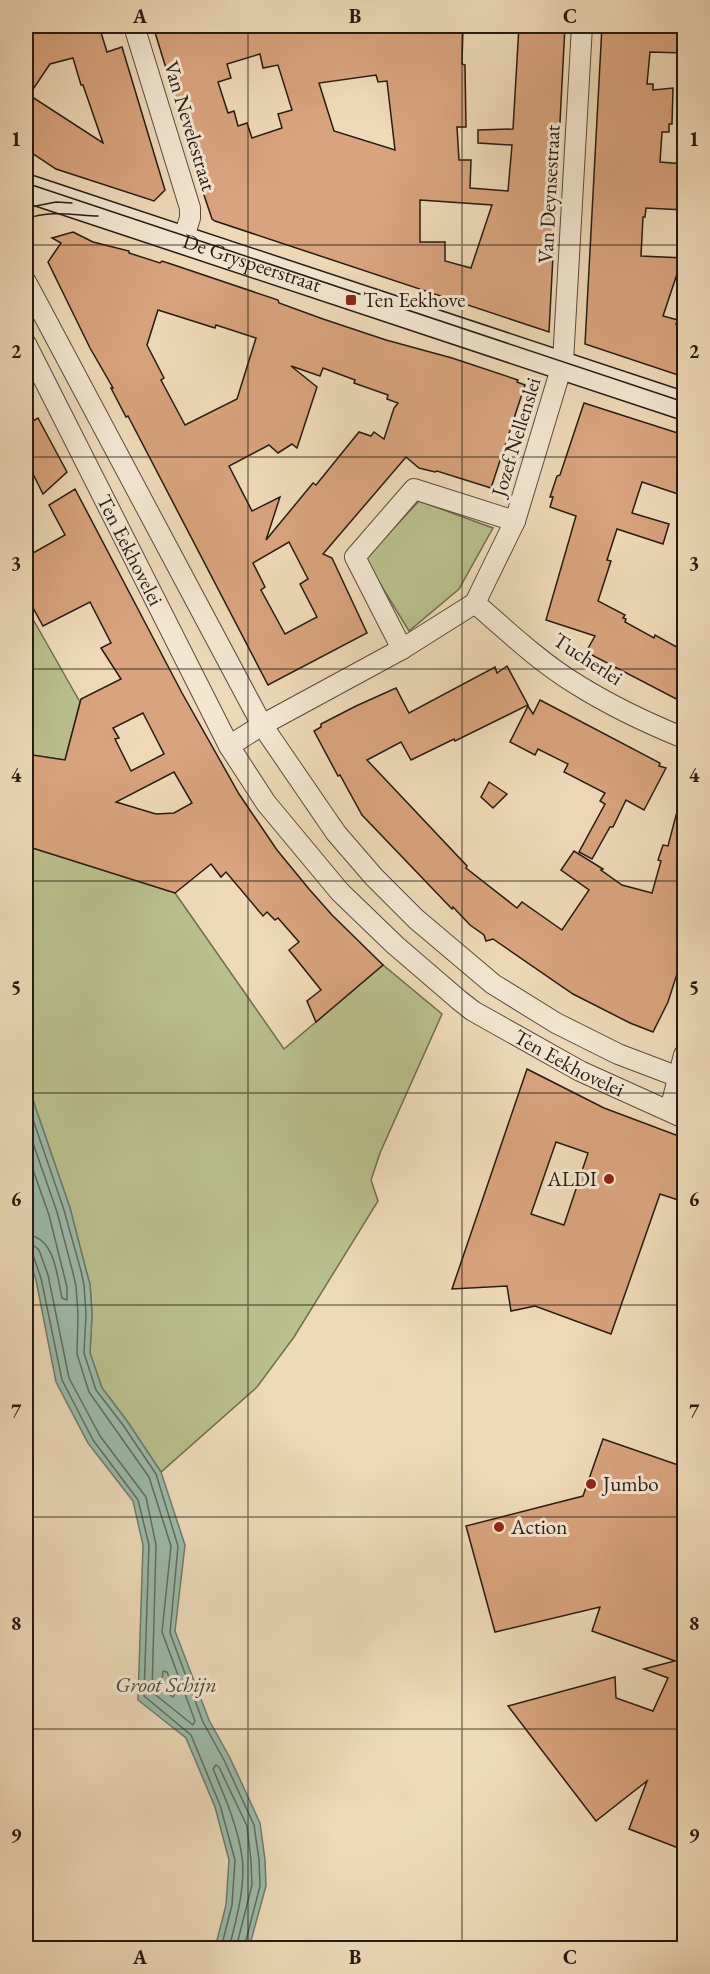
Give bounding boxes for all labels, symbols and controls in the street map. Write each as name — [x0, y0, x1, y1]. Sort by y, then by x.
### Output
text: A — [132, 3, 148, 29]
text: B — [349, 3, 361, 29]
text: C — [563, 3, 577, 29]
street label: Van Nevelestraat — [158, 58, 223, 194]
street label: Van Deynsestraat — [531, 124, 566, 264]
text: 1 — [11, 126, 21, 152]
text: 1 — [689, 126, 699, 152]
street label: De Gryspeerstraat — [179, 227, 325, 298]
place label: Ten Eekhove — [363, 286, 465, 313]
marker: Ten Eekhove — [344, 293, 358, 307]
text: 2 — [11, 338, 22, 364]
text: 2 — [689, 338, 700, 364]
street label: Jozef Nellenslei — [484, 374, 546, 502]
street label: Ten Eekhovelei — [91, 490, 170, 610]
text: 3 — [11, 550, 21, 576]
text: 3 — [689, 550, 699, 576]
street label: Tucherlei — [548, 626, 628, 691]
text: 4 — [11, 762, 22, 788]
text: 4 — [689, 762, 700, 788]
text: 5 — [11, 974, 21, 1000]
text: 5 — [689, 974, 699, 1000]
street label: Ten Eekhovelei — [509, 1023, 629, 1102]
place label: ALDI — [546, 1165, 597, 1192]
marker: ALDI — [602, 1172, 616, 1186]
text: 6 — [11, 1186, 22, 1212]
text: 6 — [689, 1186, 700, 1212]
text: 7 — [11, 1398, 22, 1424]
text: 7 — [689, 1398, 700, 1424]
place label: Jumbo — [601, 1470, 659, 1497]
marker: Jumbo — [584, 1477, 598, 1491]
place label: Action — [510, 1513, 567, 1540]
marker: Action — [492, 1520, 506, 1534]
text: 8 — [11, 1610, 21, 1636]
text: 8 — [689, 1610, 699, 1636]
water label: Groot Schijn — [115, 1670, 217, 1699]
text: 9 — [11, 1822, 22, 1848]
text: 9 — [689, 1822, 700, 1848]
text: A — [132, 1944, 148, 1970]
text: B — [349, 1944, 361, 1970]
text: C — [563, 1944, 577, 1970]

